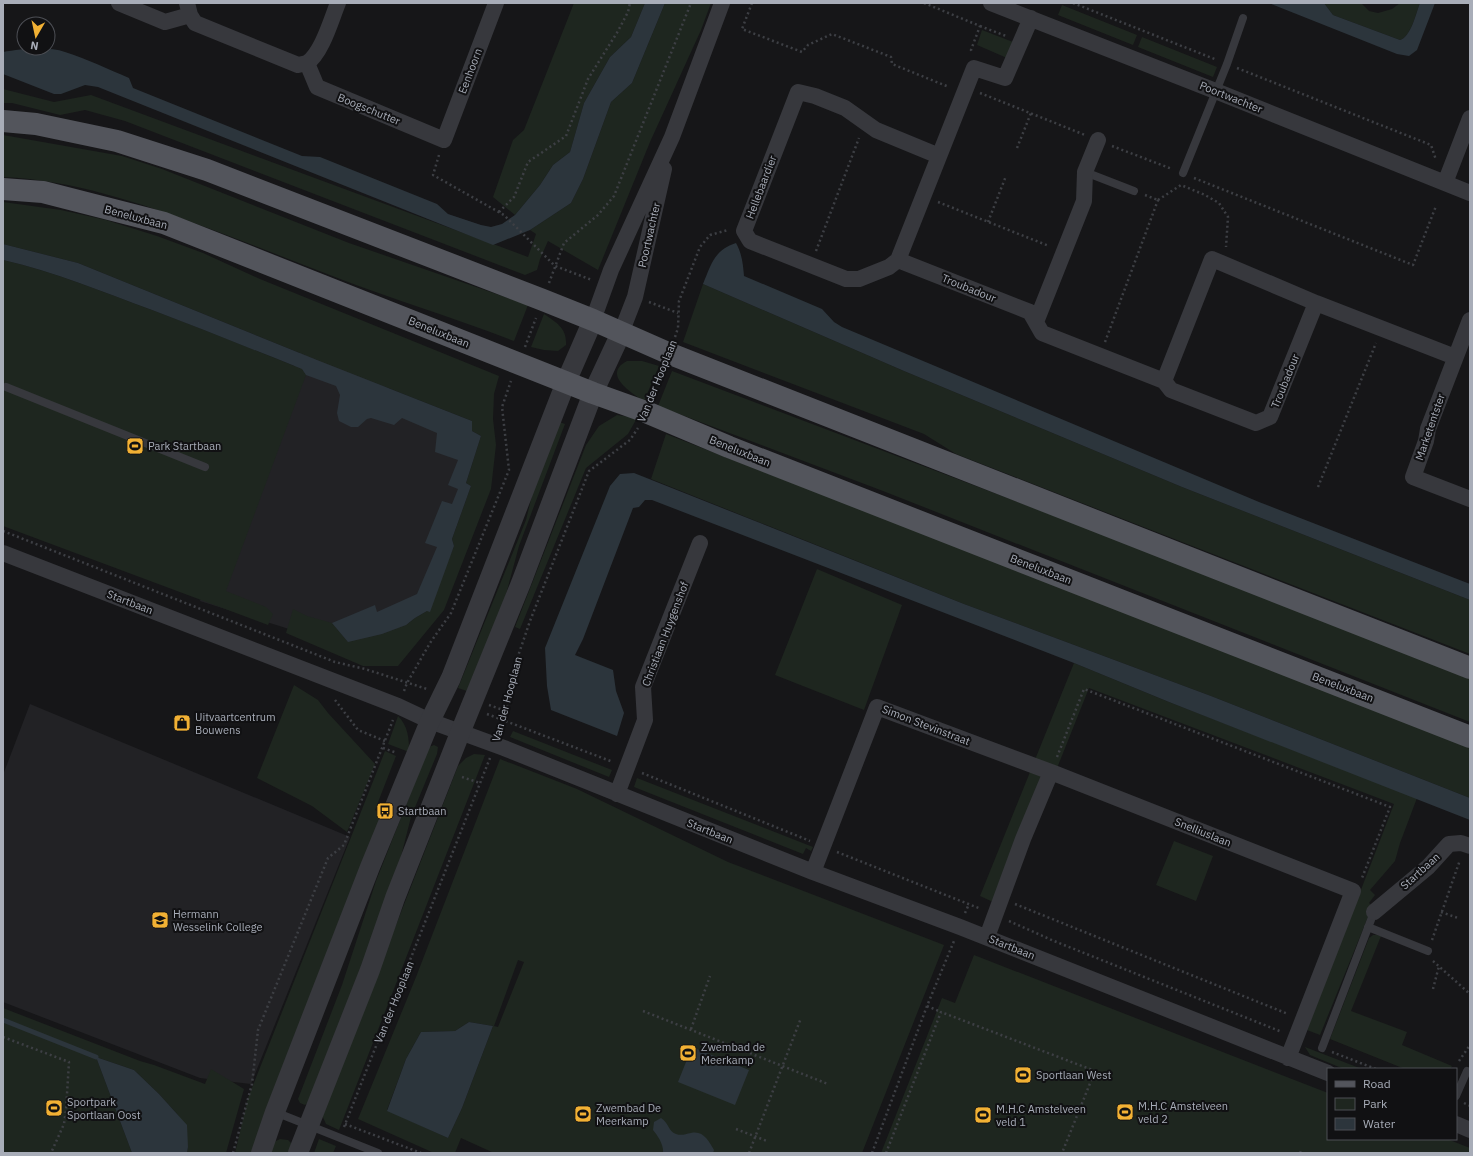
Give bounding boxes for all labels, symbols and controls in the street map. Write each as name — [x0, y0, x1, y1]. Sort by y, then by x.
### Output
north arrow — [16, 16, 56, 56]
text: N — [29, 38, 39, 53]
street label: Eenhoorn — [455, 46, 485, 96]
street label: Poortwachter — [1197, 78, 1265, 116]
street label: Boogschutter — [336, 90, 402, 128]
street label: Hellebaardier — [742, 153, 780, 221]
street label: Poortwachter — [635, 201, 663, 269]
street label: Beneluxbaan — [103, 202, 169, 232]
street label: Troubadour — [940, 271, 998, 305]
street label: Beneluxbaan — [406, 313, 472, 351]
street label: Van der Hooplaan — [634, 338, 680, 424]
street label: Troubadour — [1268, 352, 1302, 410]
street label: Marketentster — [1412, 392, 1448, 462]
street label: Beneluxbaan — [707, 432, 773, 470]
sports icon: Park Startbaan — [125, 436, 145, 456]
place label: Park Startbaan — [148, 439, 221, 453]
street label: Beneluxbaan — [1008, 551, 1074, 587]
street label: Christiaan Huygenshof — [639, 579, 692, 688]
street label: Startbaan — [105, 587, 155, 617]
street label: Van der Hooplaan — [489, 655, 525, 743]
street label: Beneluxbaan — [1310, 669, 1376, 705]
street label: Simon Stevinstraat — [880, 702, 972, 748]
place label: Uitvaartcentrum Bouwens — [195, 710, 276, 737]
shop icon: Uitvaartcentrum Bouwens — [172, 713, 192, 733]
bus stop icon: Startbaan — [375, 801, 395, 821]
place label: Startbaan — [398, 804, 446, 818]
street label: Snelliuslaan — [1173, 814, 1233, 850]
street label: Startbaan — [685, 815, 735, 847]
street label: Startbaan — [1397, 850, 1443, 892]
place label: Hermann Wesselink College — [173, 907, 262, 934]
school or university icon: Hermann Wesselink College — [150, 910, 170, 930]
street label: Startbaan — [987, 931, 1037, 963]
street label: Van der Hooplaan — [371, 959, 417, 1045]
place label: Zwembad de Meerkamp — [701, 1040, 765, 1067]
sports icon: Zwembad de Meerkamp — [678, 1043, 698, 1063]
sports icon: Sportlaan West — [1013, 1065, 1033, 1085]
place label: Sportlaan West — [1036, 1068, 1111, 1082]
legend — [1327, 1068, 1457, 1140]
text: Road — [1363, 1076, 1391, 1091]
place label: Sportpark Sportlaan Oost — [67, 1095, 141, 1122]
text: Park — [1363, 1096, 1388, 1111]
sports icon: Sportpark Sportlaan Oost — [44, 1098, 64, 1118]
place label: M.H.C Amstelveen veld 2 — [1138, 1099, 1228, 1126]
place label: Zwembad De Meerkamp — [596, 1101, 661, 1128]
place label: M.H.C Amstelveen veld 1 — [996, 1102, 1086, 1129]
sports icon: M.H.C Amstelveen veld 2 — [1115, 1102, 1135, 1122]
sports icon: Zwembad De Meerkamp — [573, 1104, 593, 1124]
sports icon: M.H.C Amstelveen veld 1 — [973, 1105, 993, 1125]
text: Water — [1363, 1116, 1396, 1131]

